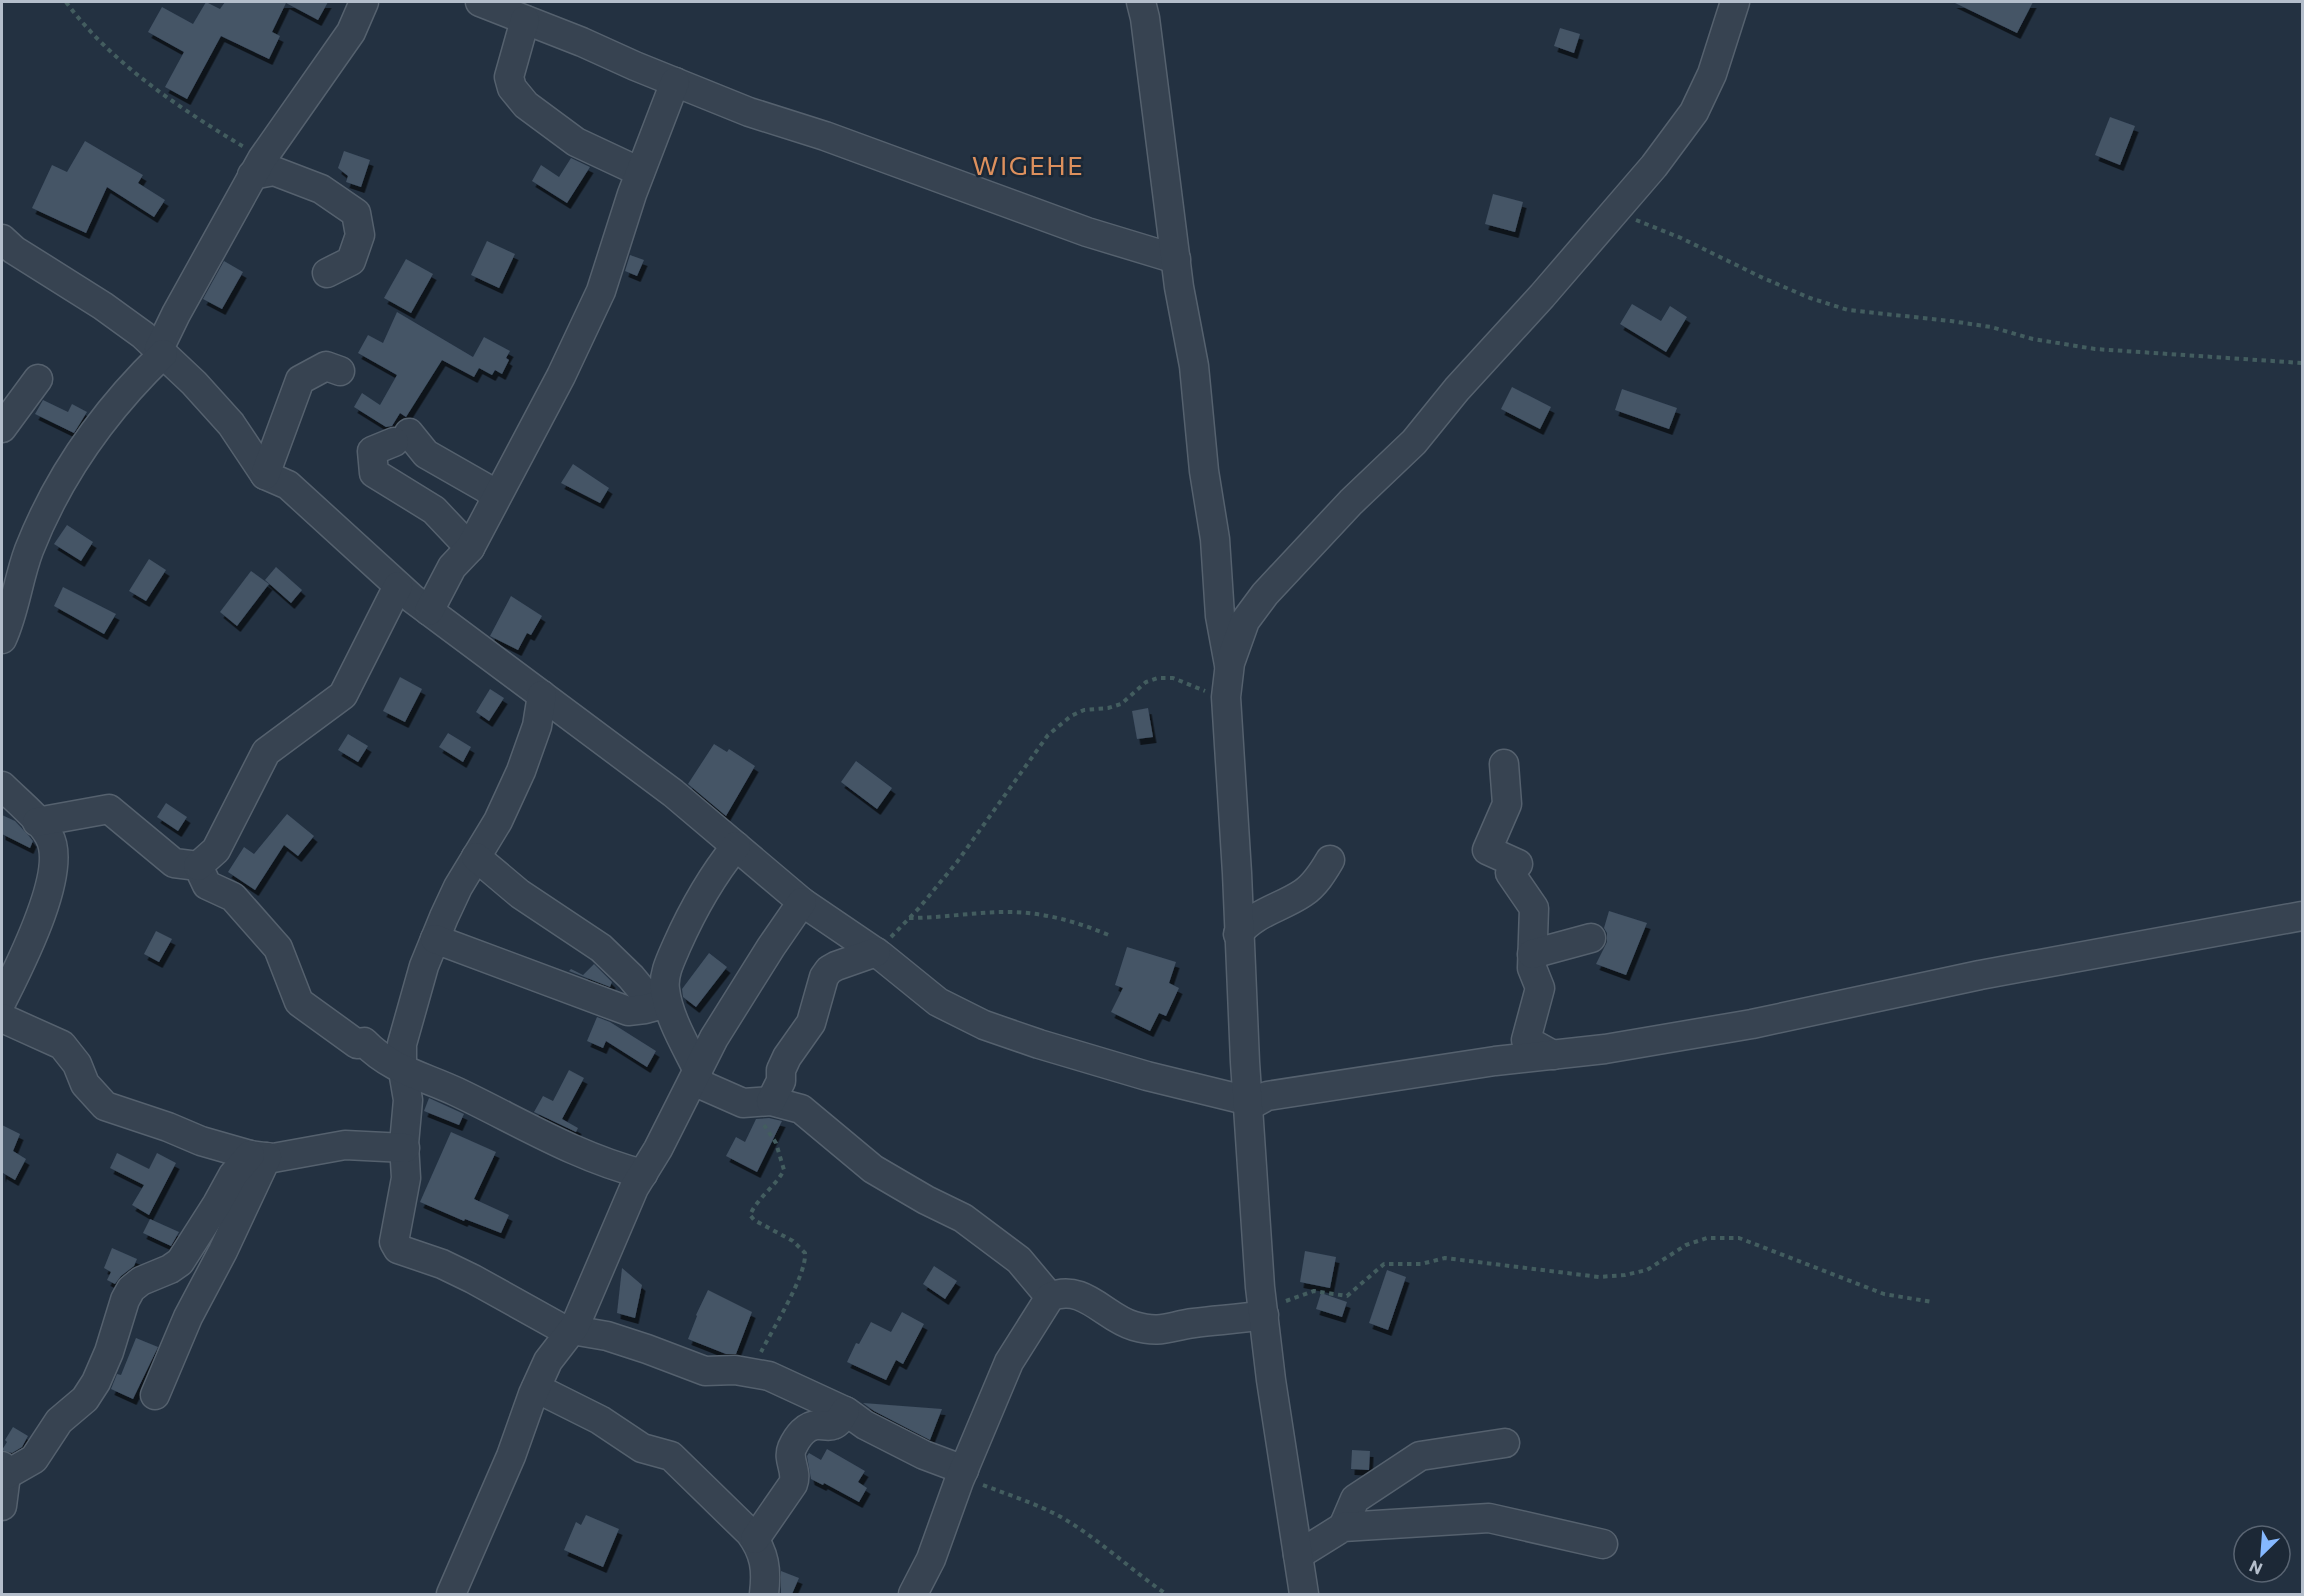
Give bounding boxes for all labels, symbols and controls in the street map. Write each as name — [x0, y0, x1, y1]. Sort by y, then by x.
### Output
district label: WIGEHE — [972, 149, 1084, 180]
north arrow — [2232, 1524, 2292, 1584]
text: N — [2246, 1557, 2265, 1579]

